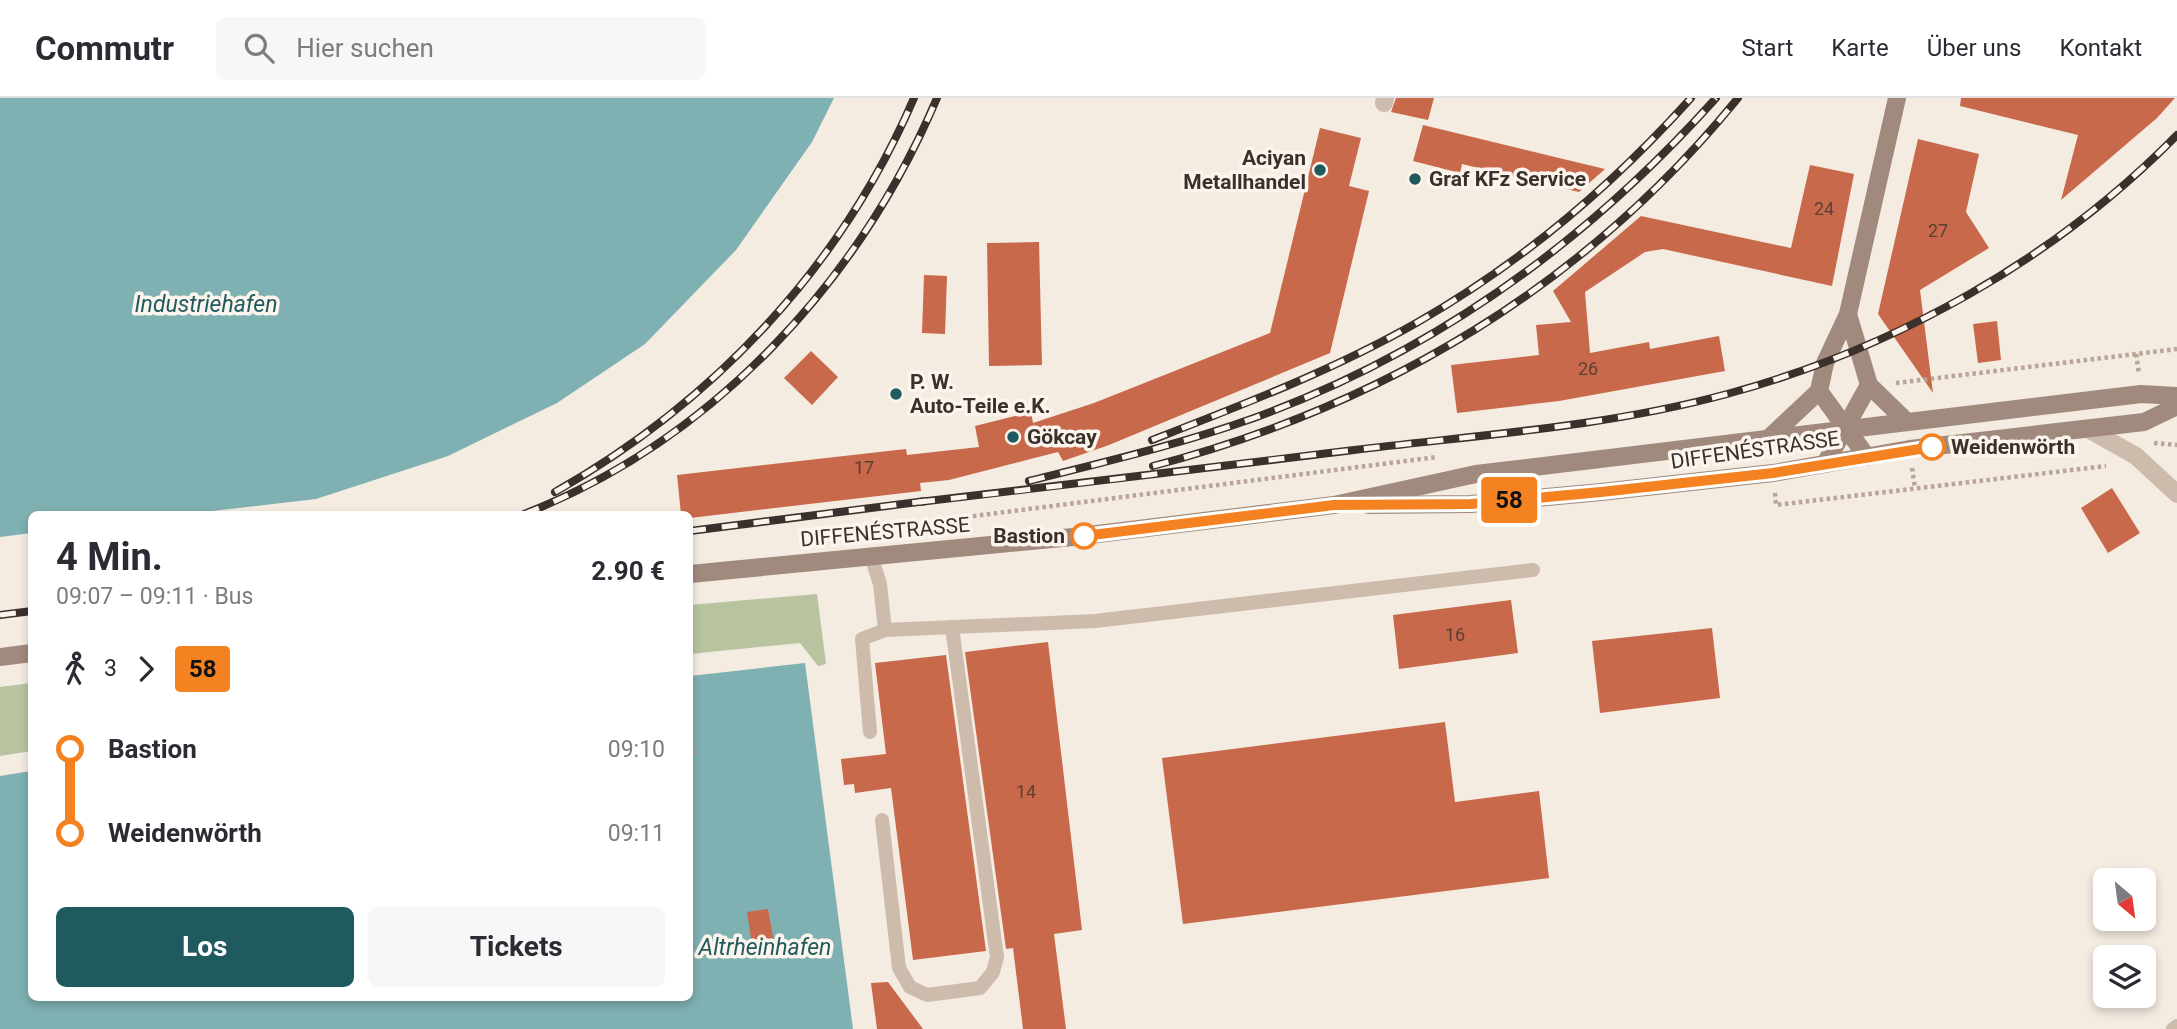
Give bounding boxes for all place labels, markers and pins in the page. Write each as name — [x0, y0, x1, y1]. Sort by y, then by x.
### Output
place label: Aciyan Metallhandel — [1183, 146, 1306, 194]
marker: Aciyan Metallhandel — [1312, 162, 1328, 178]
place label: Graf KFz Service — [1429, 167, 1586, 191]
marker: Graf KFz Service — [1407, 171, 1423, 187]
place label: P. W. Auto-Teile e.K. — [910, 370, 1051, 418]
marker: P. W. Auto-Teile e.K. — [888, 386, 904, 402]
place label: Gökcay — [1027, 425, 1097, 449]
marker: Gökcay — [1005, 429, 1021, 445]
marker: Weidenwörth — [1919, 434, 1945, 460]
place label: Weidenwörth — [1951, 435, 2075, 459]
marker: Bastion — [1071, 523, 1097, 549]
place label: Bastion — [993, 524, 1065, 548]

